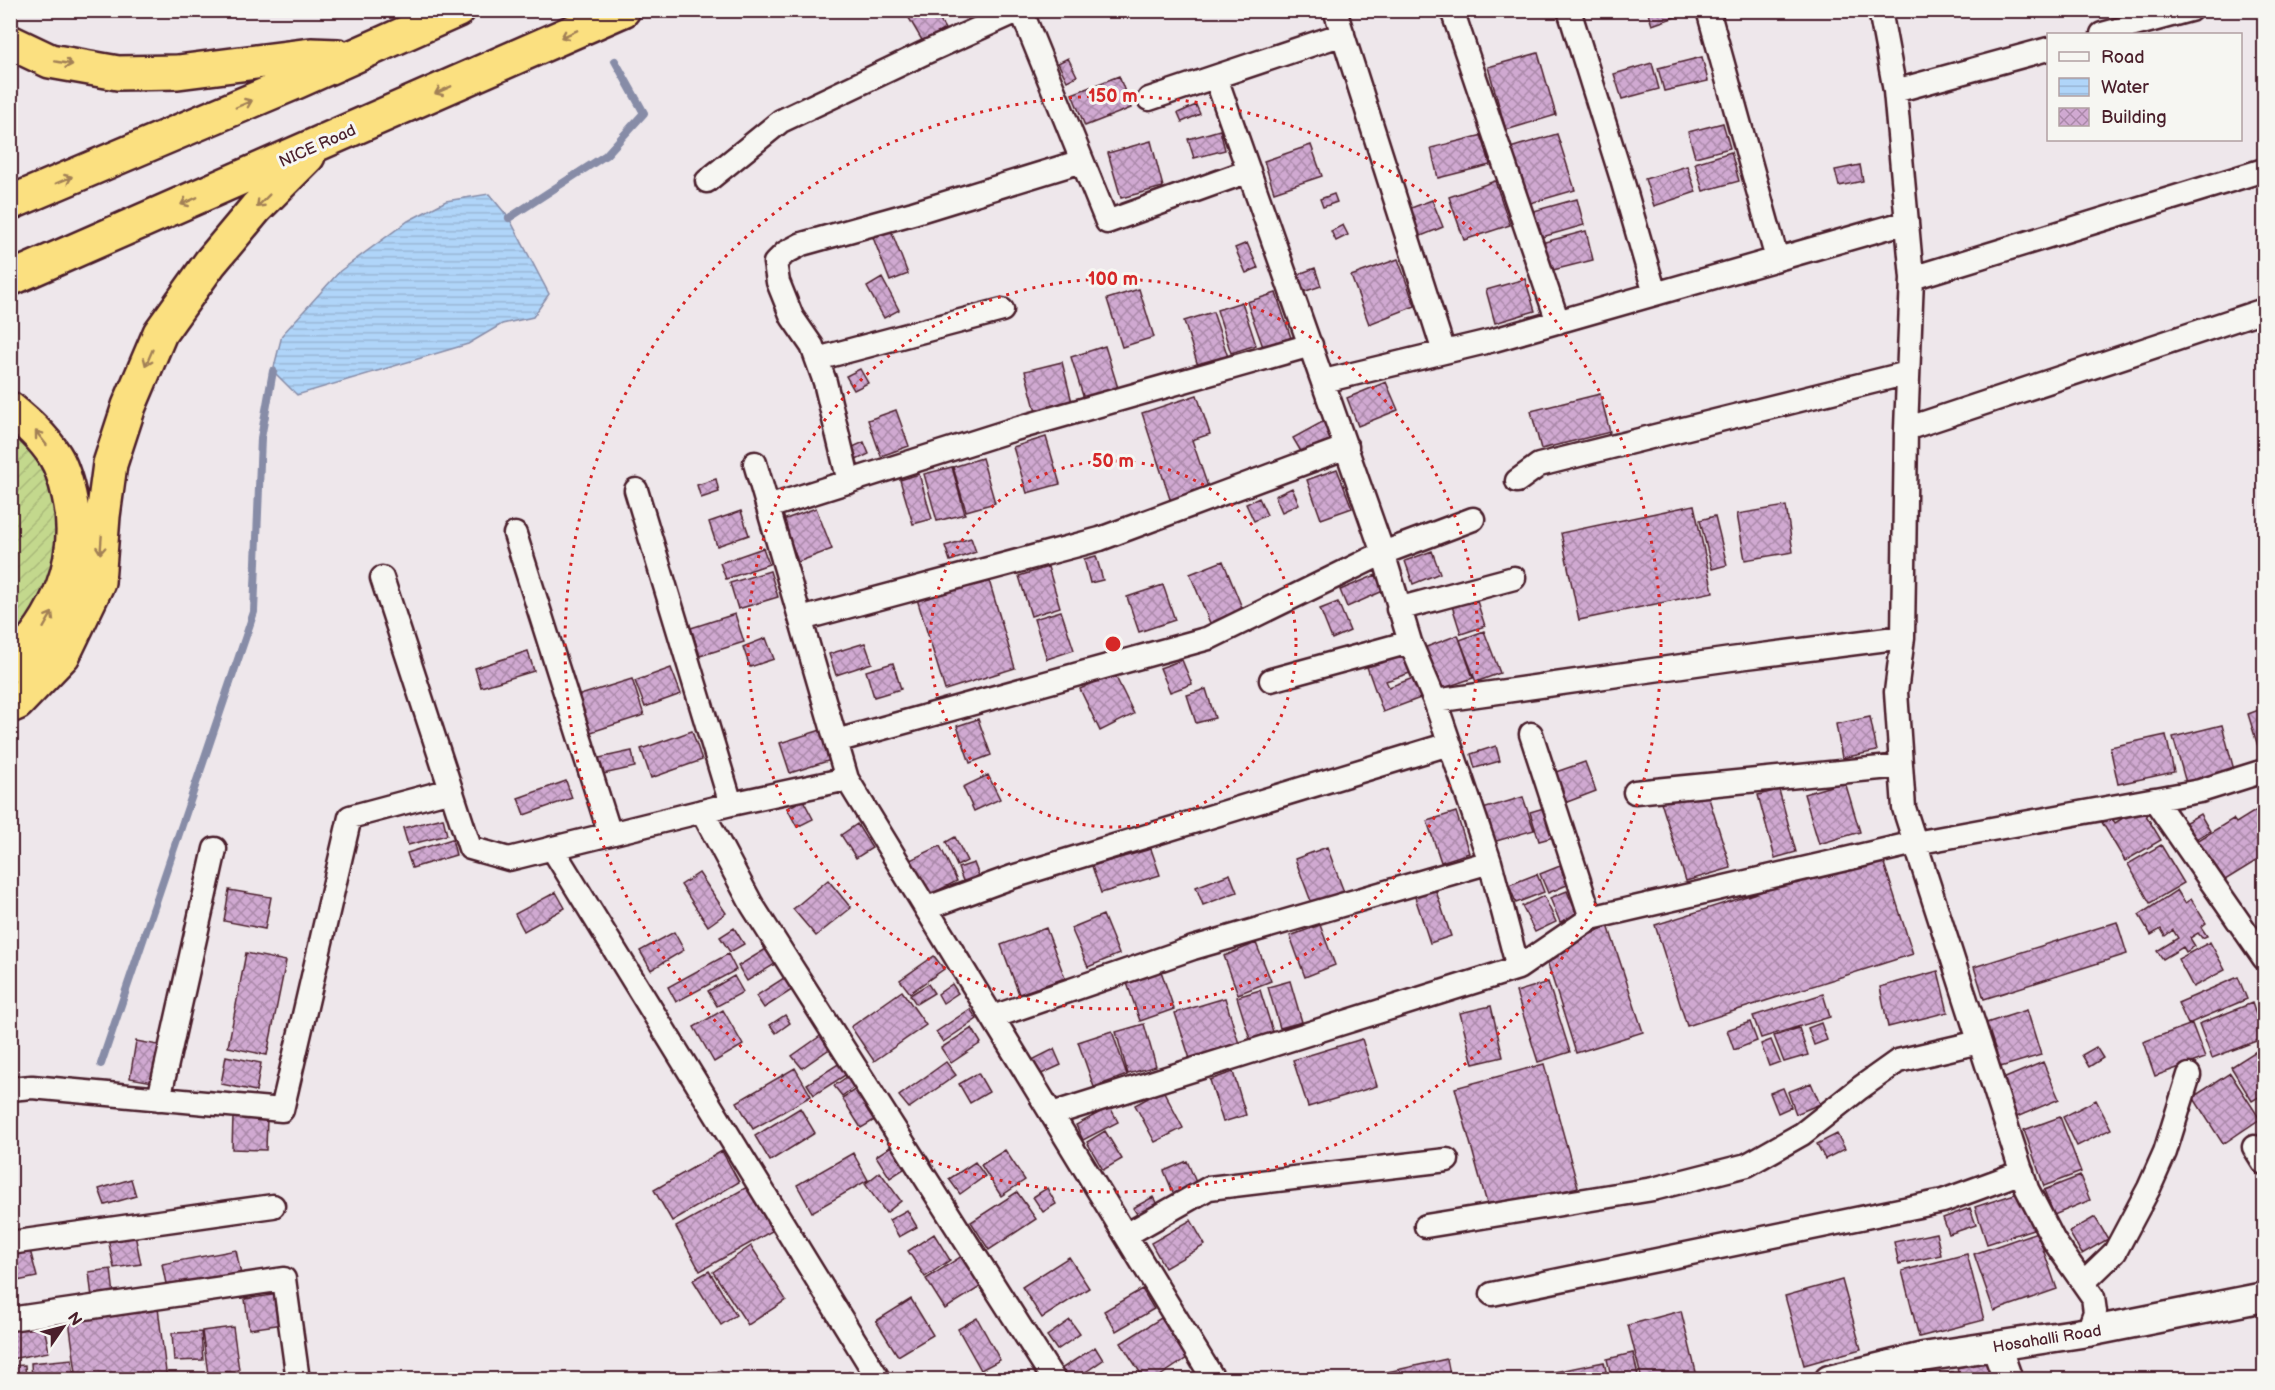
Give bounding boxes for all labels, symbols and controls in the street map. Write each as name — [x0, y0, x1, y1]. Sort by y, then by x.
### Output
one-way arrow — [560, 29, 579, 40]
legend — [2047, 33, 2242, 141]
text: Road — [2101, 47, 2145, 68]
one-way arrow — [54, 58, 74, 69]
text: Water — [2101, 77, 2149, 98]
one-way arrow — [434, 85, 452, 96]
text: 150 m — [1088, 86, 1138, 107]
one-way arrow — [234, 98, 253, 109]
text: Building — [2101, 107, 2167, 128]
street label: NICE Road — [276, 121, 359, 172]
one-way arrow — [55, 174, 73, 185]
one-way arrow — [256, 193, 271, 208]
one-way arrow — [180, 196, 198, 207]
text: 100 m — [1088, 269, 1138, 290]
one-way arrow — [143, 348, 154, 366]
one-way arrow — [35, 430, 47, 446]
text: 50 m — [1092, 451, 1134, 472]
one-way arrow — [95, 535, 106, 555]
one-way arrow — [42, 612, 54, 629]
centre of rings — [1103, 634, 1123, 654]
north arrow — [33, 1297, 93, 1357]
text: N — [63, 1309, 85, 1330]
street label: Hosahalli Road — [1992, 1322, 2103, 1357]

